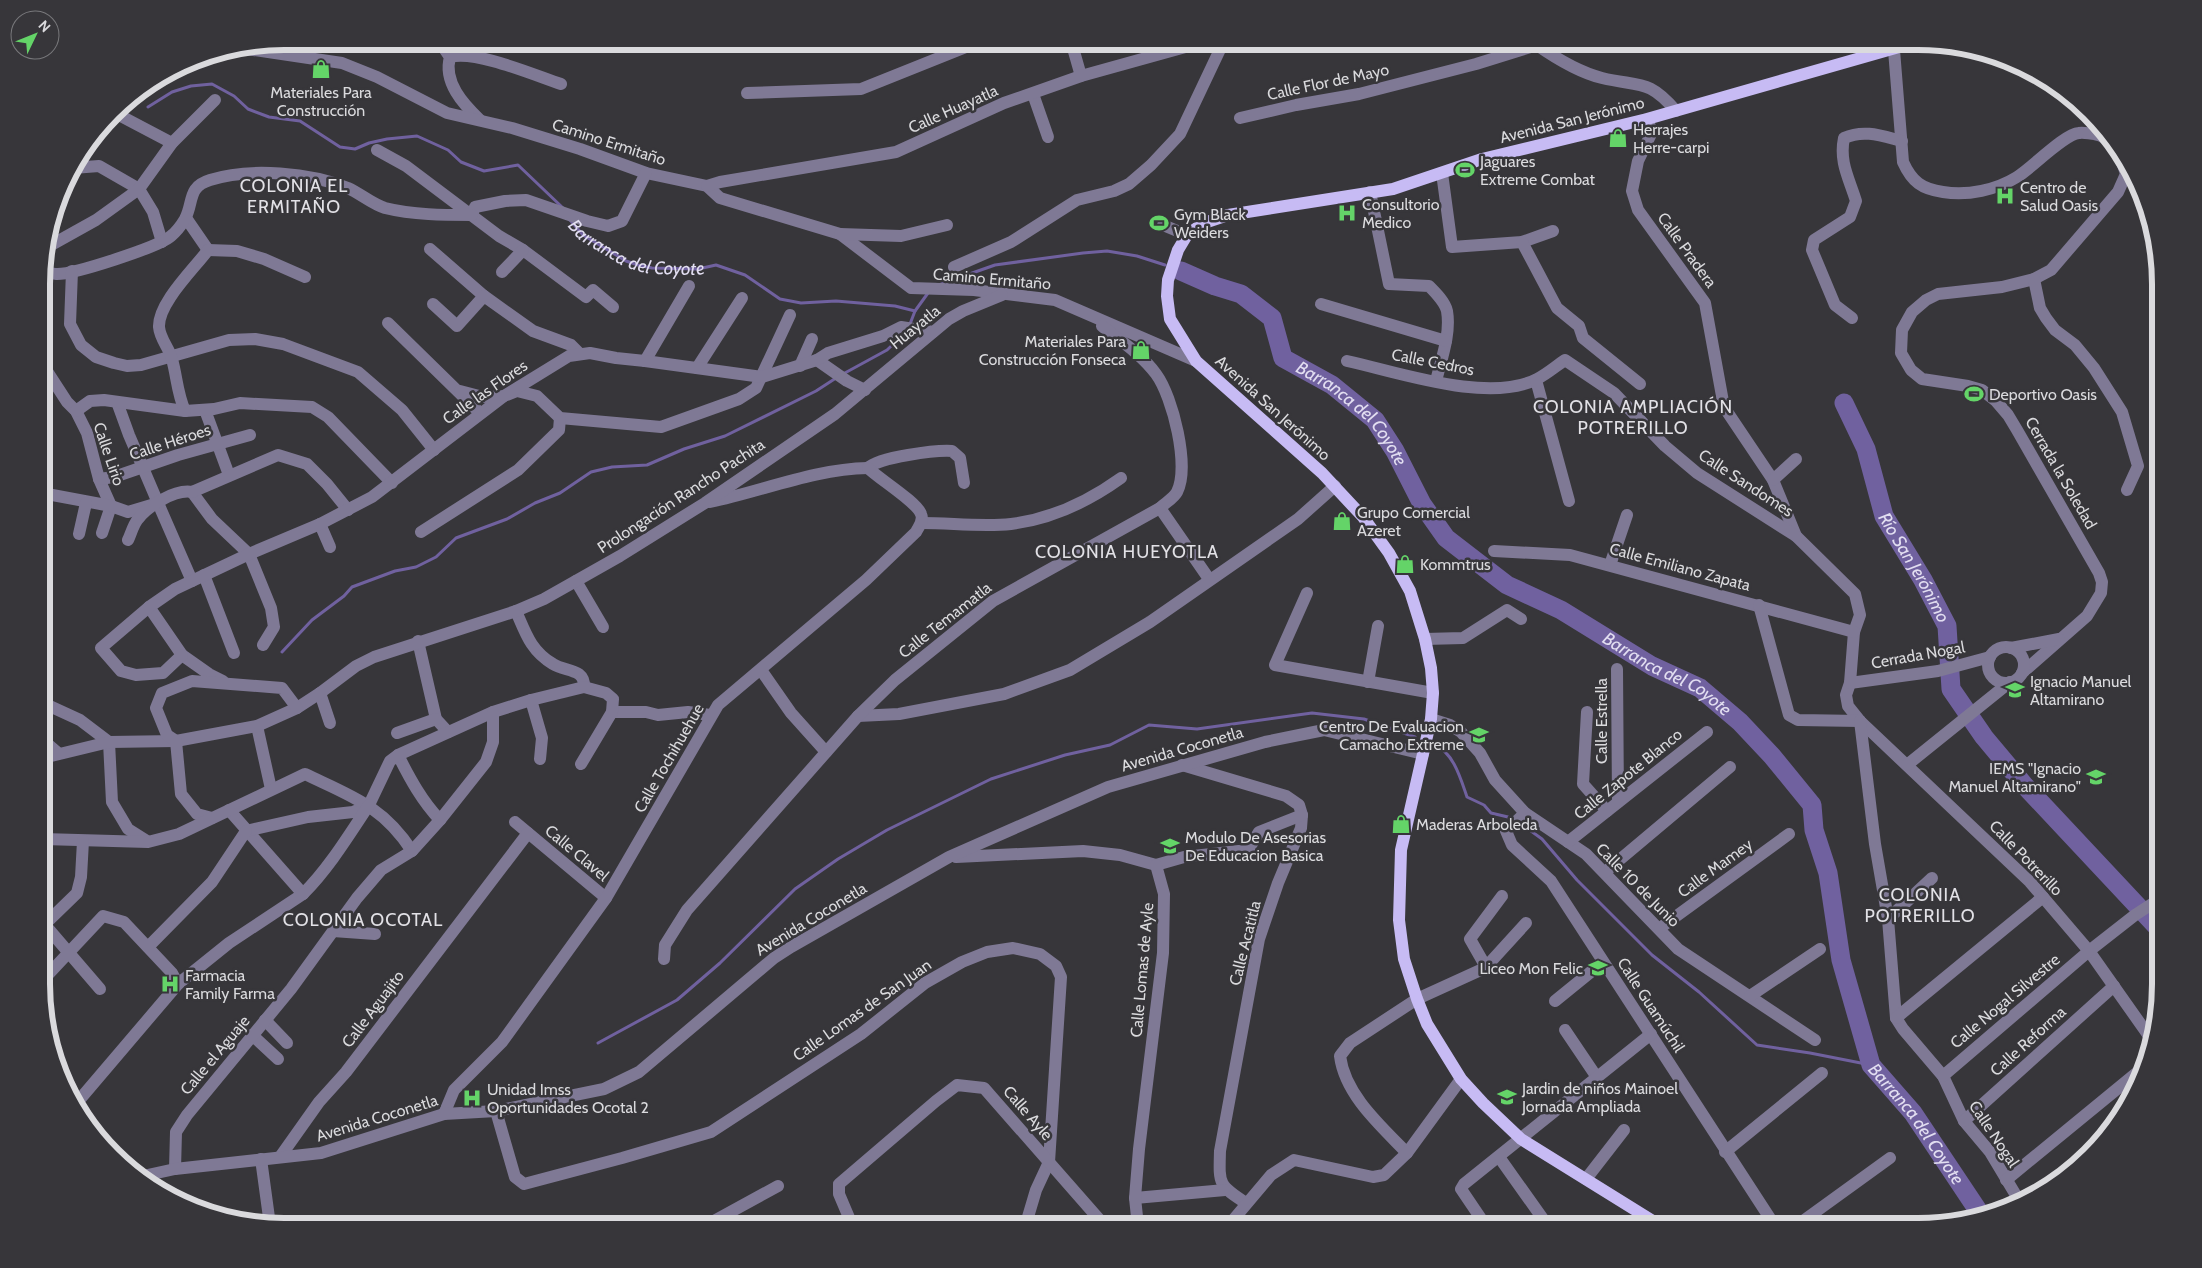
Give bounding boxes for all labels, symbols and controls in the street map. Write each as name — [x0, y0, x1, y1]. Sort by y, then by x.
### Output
north arrow — [10, 10, 60, 60]
text: N — [35, 16, 54, 36]
shop icon: Materiales Para Construcción — [310, 58, 332, 80]
street label: Calle Flor de Mayo — [1265, 60, 1391, 104]
street label: Calle Huayatla — [905, 81, 1001, 137]
place label: Materiales Para Construcción — [270, 83, 372, 120]
street label: Avenida San Jerónimo — [1498, 93, 1646, 147]
street label: Camino Ermitaño — [550, 115, 668, 169]
place label: Herrajes Herre-carpi — [1633, 120, 1709, 157]
shop icon: Herrajes Herre-carpi — [1607, 127, 1629, 149]
place label: Jaguares Extreme Combat — [1479, 152, 1596, 189]
sports icon: Jaguares Extreme Combat — [1454, 159, 1476, 181]
district label: COLONIA EL ERMITAÑO — [240, 175, 348, 218]
place label: Centro de Salud Oasis — [2020, 178, 2099, 215]
hospital icon: Centro de Salud Oasis — [1994, 185, 2016, 207]
place label: Consultorio Medico — [1362, 195, 1440, 232]
hospital icon: Consultorio Medico — [1336, 202, 1358, 224]
place label: Gym Black Weiders — [1174, 205, 1246, 242]
street label: Calle Pradera — [1653, 209, 1721, 291]
sports icon: Gym Black Weiders — [1148, 212, 1170, 234]
water label: Barranca del Coyote — [564, 215, 706, 280]
street label: Camino Ermitaño — [932, 264, 1052, 294]
street label: Huayatla — [886, 301, 944, 353]
place label: Materiales Para Construcción Fonseca — [979, 332, 1126, 369]
shop icon: Materiales Para Construcción Fonseca — [1130, 339, 1152, 361]
street label: Calle Cedros — [1390, 345, 1476, 379]
street label: Avenida San Jerónimo — [1212, 351, 1335, 465]
street label: Calle las Flores — [439, 356, 531, 428]
water label: Barranca del Coyote — [1292, 356, 1412, 469]
sports icon: Deportivo Oasis — [1963, 383, 1985, 405]
place label: Deportivo Oasis — [1989, 385, 2097, 404]
district label: COLONIA AMPLIACIÓN POTRERILLO — [1533, 396, 1733, 439]
street label: Cerrada la Soledad — [2021, 414, 2101, 532]
street label: Calle Lirio — [89, 420, 129, 488]
street label: Calle Héroes — [127, 420, 213, 464]
street label: Prolongación Rancho Pachita — [594, 435, 768, 557]
street label: Calle Sandomes — [1695, 445, 1797, 521]
place label: Grupo Comercial Azeret — [1357, 503, 1470, 540]
water label: Río San Jerónimo — [1873, 508, 1954, 626]
shop icon: Grupo Comercial Azeret — [1331, 510, 1353, 532]
street label: Calle Emiliano Zapata — [1608, 539, 1753, 595]
district label: COLONIA HUEYOTLA — [1035, 541, 1219, 563]
shop icon: Kommtrus — [1394, 553, 1416, 575]
place label: Kommtrus — [1420, 555, 1491, 574]
street label: Calle Temamatla — [895, 578, 995, 662]
water label: Barranca del Coyote — [1599, 627, 1736, 721]
street label: Cerrada Nogal — [1870, 637, 1967, 673]
place label: Ignacio Manuel Altamirano — [2030, 672, 2132, 709]
street label: Calle Estrella — [1592, 678, 1611, 764]
school or university icon: Ignacio Manuel Altamirano — [2004, 679, 2026, 701]
street label: Calle Tochihuehue — [630, 700, 708, 816]
place label: Centro De Evaluacion Camacho Extreme — [1319, 717, 1464, 754]
street label: Avenida Coconetla — [1119, 722, 1246, 776]
school or university icon: Centro De Evaluacion Camacho Extreme — [1468, 724, 1490, 746]
street label: Calle Zapote Blanco — [1570, 724, 1686, 823]
place label: IEMS "Ignacio Manuel Altamirano" — [1948, 759, 2081, 796]
school or university icon: IEMS "Ignacio Manuel Altamirano" — [2085, 766, 2107, 788]
shop icon: Maderas Arboleda — [1390, 813, 1412, 835]
place label: Maderas Arboleda — [1416, 815, 1538, 834]
street label: Calle Potrerillo — [1985, 816, 2067, 900]
street label: Calle Clavel — [541, 821, 613, 885]
place label: Modulo De Asesorias De Educacion Basica — [1185, 828, 1327, 865]
school or university icon: Modulo De Asesorias De Educacion Basica — [1159, 835, 1181, 857]
street label: Calle Mamey — [1674, 835, 1756, 901]
street label: Calle 10 de Junio — [1592, 839, 1684, 931]
street label: Avenida Coconetla — [752, 878, 870, 960]
district label: COLONIA POTRERILLO — [1864, 884, 1976, 927]
street label: Calle Acatitla — [1225, 898, 1265, 987]
street label: Calle Lomas de Ayle — [1127, 902, 1157, 1038]
district label: COLONIA OCOTAL — [283, 909, 443, 931]
street label: Calle Nogal Silvestre — [1946, 950, 2064, 1052]
street label: Calle Guamúchil — [1613, 954, 1689, 1056]
street label: Calle Lomas de San Juan — [789, 955, 935, 1065]
school or university icon: Liceo Mon Felic — [1587, 957, 1609, 979]
place label: Liceo Mon Felic — [1479, 959, 1583, 978]
place label: Farmacia Family Farma — [185, 966, 275, 1003]
street label: Calle Aguajito — [338, 967, 408, 1051]
hospital icon: Farmacia Family Farma — [159, 973, 181, 995]
street label: Calle Reforma — [1986, 1002, 2070, 1080]
street label: Calle el Aguaje — [176, 1011, 254, 1099]
water label: Barranca del Coyote — [1864, 1059, 1969, 1189]
place label: Jardin de niños Mainoel Jornada Ampliada — [1521, 1079, 1678, 1116]
place label: Unidad Imss Oportunidades Ocotal 2 — [487, 1080, 649, 1117]
street label: Calle Ayle — [999, 1082, 1057, 1144]
school or university icon: Jardin de niños Mainoel Jornada Ampliada — [1496, 1086, 1518, 1108]
hospital icon: Unidad Imss Oportunidades Ocotal 2 — [461, 1087, 483, 1109]
street label: Avenida Coconetla — [314, 1090, 440, 1146]
street label: Calle Nogal — [1965, 1097, 2023, 1171]

